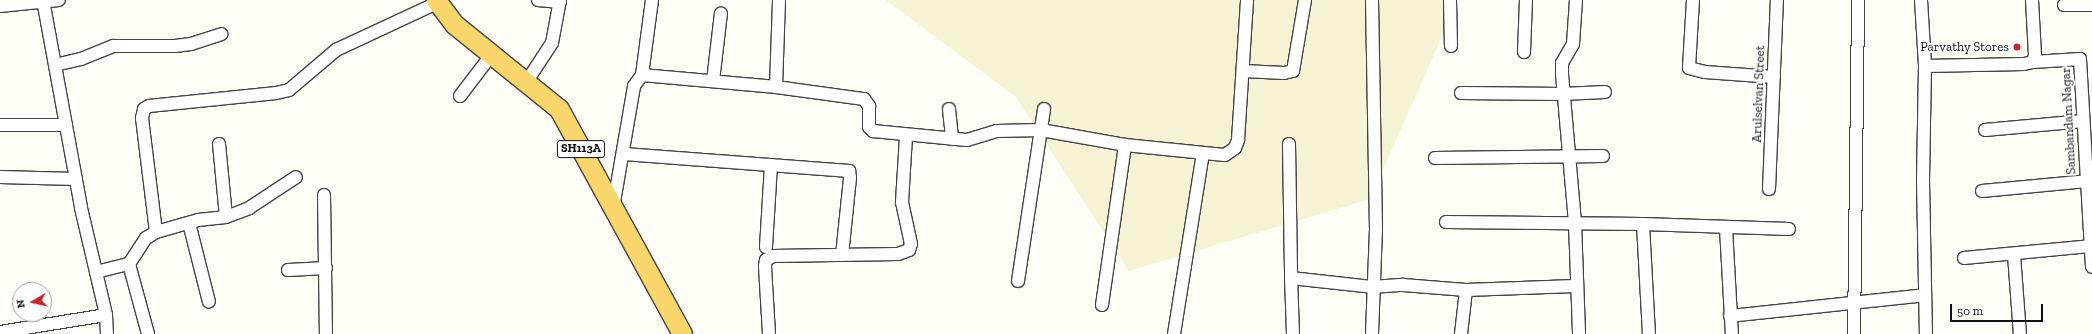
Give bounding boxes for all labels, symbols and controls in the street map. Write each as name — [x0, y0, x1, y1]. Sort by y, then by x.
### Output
place label: Parvathy Stores — [1920, 39, 2009, 55]
marker: Parvathy Stores — [2012, 42, 2022, 52]
street label: Arulselvan Street — [1750, 45, 1768, 143]
street label: Sambandam Nagar — [2058, 67, 2080, 175]
road number: SH113A — [556, 139, 606, 159]
north arrow — [12, 282, 52, 322]
scale bar — [1952, 296, 2045, 322]
text: N — [14, 299, 28, 309]
text: 50 m — [1957, 304, 1983, 318]

